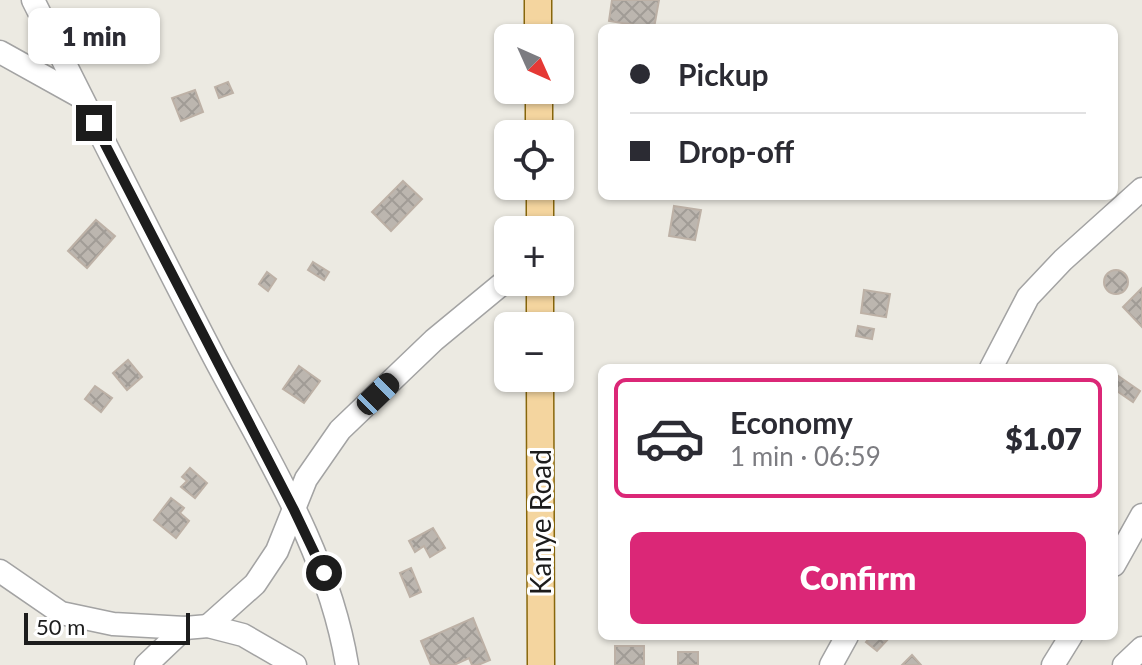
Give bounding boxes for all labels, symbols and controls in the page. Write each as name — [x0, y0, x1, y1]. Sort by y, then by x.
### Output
callout: 1 min — [28, 7, 160, 63]
text: 1 min — [62, 20, 126, 52]
north arrow — [494, 24, 574, 104]
map controls — [494, 24, 574, 392]
text: Pickup — [678, 56, 769, 92]
route end — [76, 105, 112, 141]
button: locate — [494, 120, 574, 200]
text: Drop-off — [678, 133, 794, 169]
button: + — [494, 216, 574, 296]
button: − — [494, 312, 574, 392]
car — [352, 369, 404, 419]
icon: car — [634, 402, 706, 474]
text: Economy — [730, 404, 853, 440]
text: $1.07 — [1005, 420, 1082, 456]
text: 1 min · 06:59 — [730, 440, 881, 472]
street label: Kanye Road — [523, 449, 557, 595]
button: Confirm — [630, 532, 1086, 624]
route start — [306, 555, 342, 591]
scale bar — [24, 609, 190, 645]
text: 50 m — [36, 613, 85, 640]

